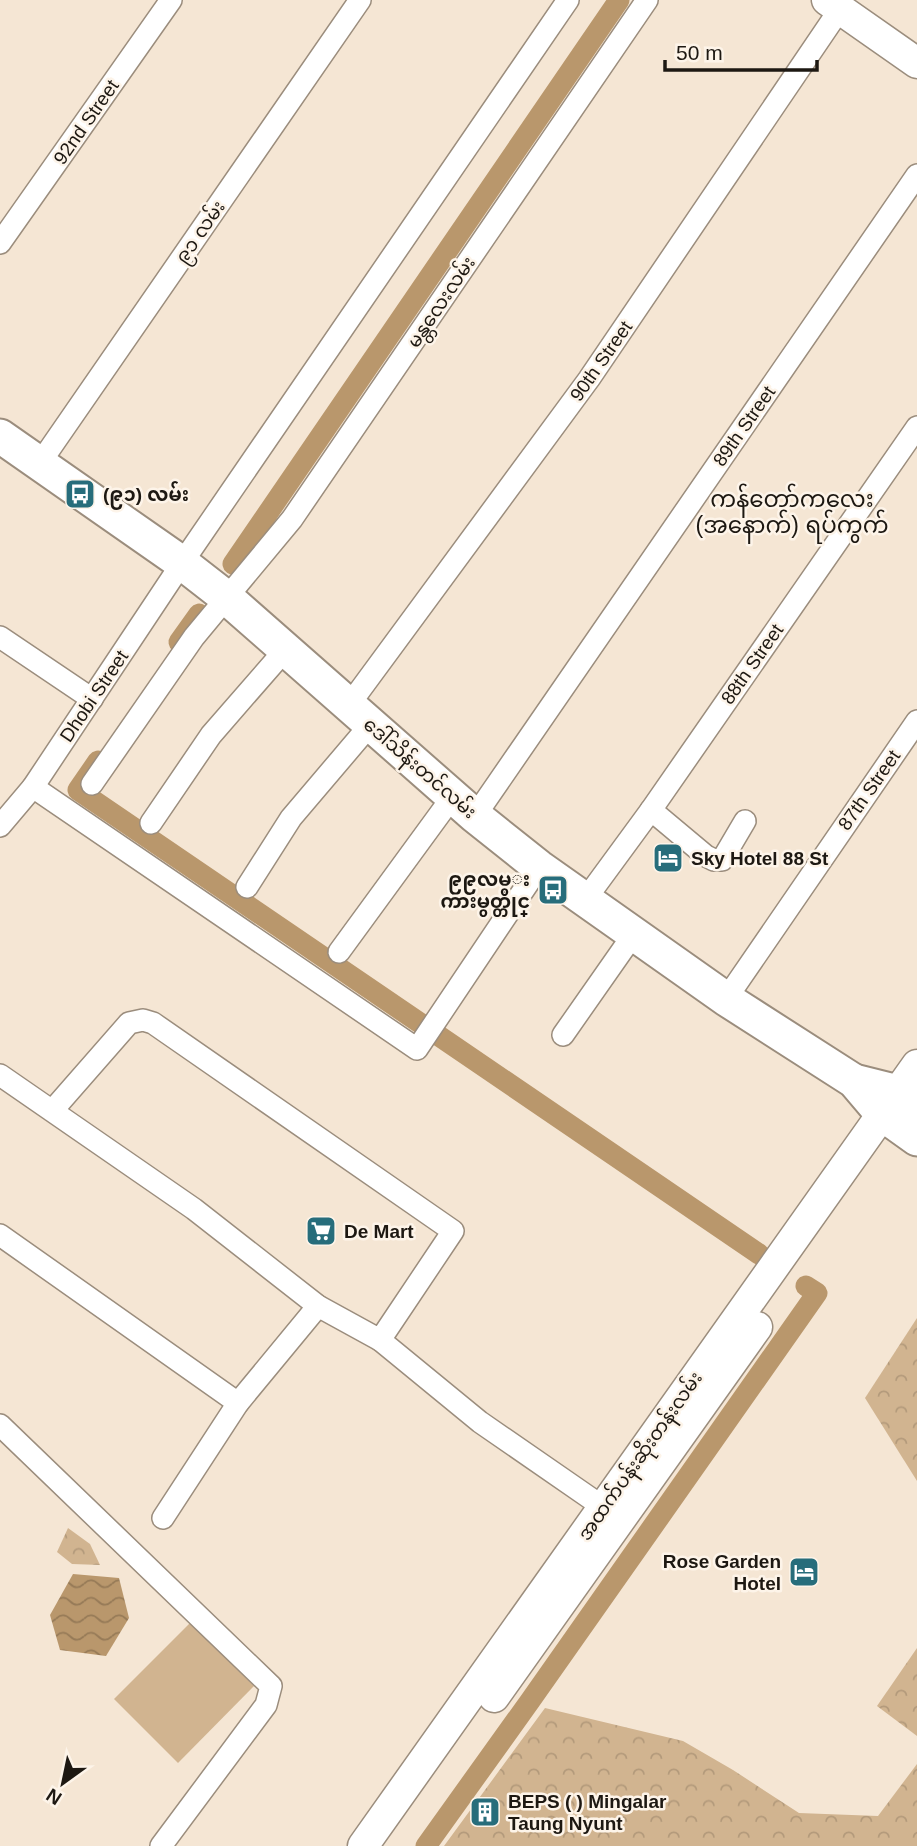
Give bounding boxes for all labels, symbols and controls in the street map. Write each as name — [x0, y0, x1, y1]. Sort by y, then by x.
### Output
scale bar — [665, 28, 817, 72]
text: 50 m — [676, 41, 723, 64]
street label: 92nd Street — [49, 75, 123, 168]
street label: ၉၁ လမ်း — [168, 194, 233, 270]
street label: မန္တလေးလမ်း — [400, 250, 483, 354]
street label: 90th Street — [566, 316, 637, 405]
street label: 89th Street — [709, 381, 780, 470]
bus stop icon: (၉၁) လမ်း — [63, 477, 97, 511]
place label: (၉၁) လမ်း — [103, 481, 189, 510]
district label: ကန်တော်ကလေး (အနောက်) ရပ်ကွက် — [695, 483, 889, 544]
street label: 88th Street — [717, 619, 788, 708]
street label: Dhobi Street — [56, 646, 133, 746]
street label: ဒေါ်သိန်းတင်လမ်း — [356, 710, 483, 826]
street label: 87th Street — [834, 745, 905, 834]
hotel icon: Sky Hotel 88 St — [651, 841, 685, 875]
place label: Sky Hotel 88 St — [691, 848, 829, 869]
place label: ၉၉လမ္း ကားမွတ္တိုင္ — [441, 869, 530, 917]
bus stop icon: ၉၉လမ္း ကားမွတ္တိုင္ — [536, 873, 570, 907]
supermarket icon: De Mart — [304, 1214, 338, 1248]
place label: De Mart — [344, 1221, 414, 1242]
street label: အထက်ပန်းဆိုးတန်းလမ်း — [571, 1365, 711, 1548]
place label: Rose Garden Hotel — [663, 1551, 781, 1594]
hotel icon: Rose Garden Hotel — [787, 1555, 821, 1589]
north arrow — [28, 1748, 98, 1818]
text: N — [43, 1784, 65, 1809]
place label: BEPS ( ) Mingalar Taung Nyunt — [508, 1791, 667, 1834]
building icon: BEPS ( ) Mingalar Taung Nyunt — [468, 1795, 502, 1829]

